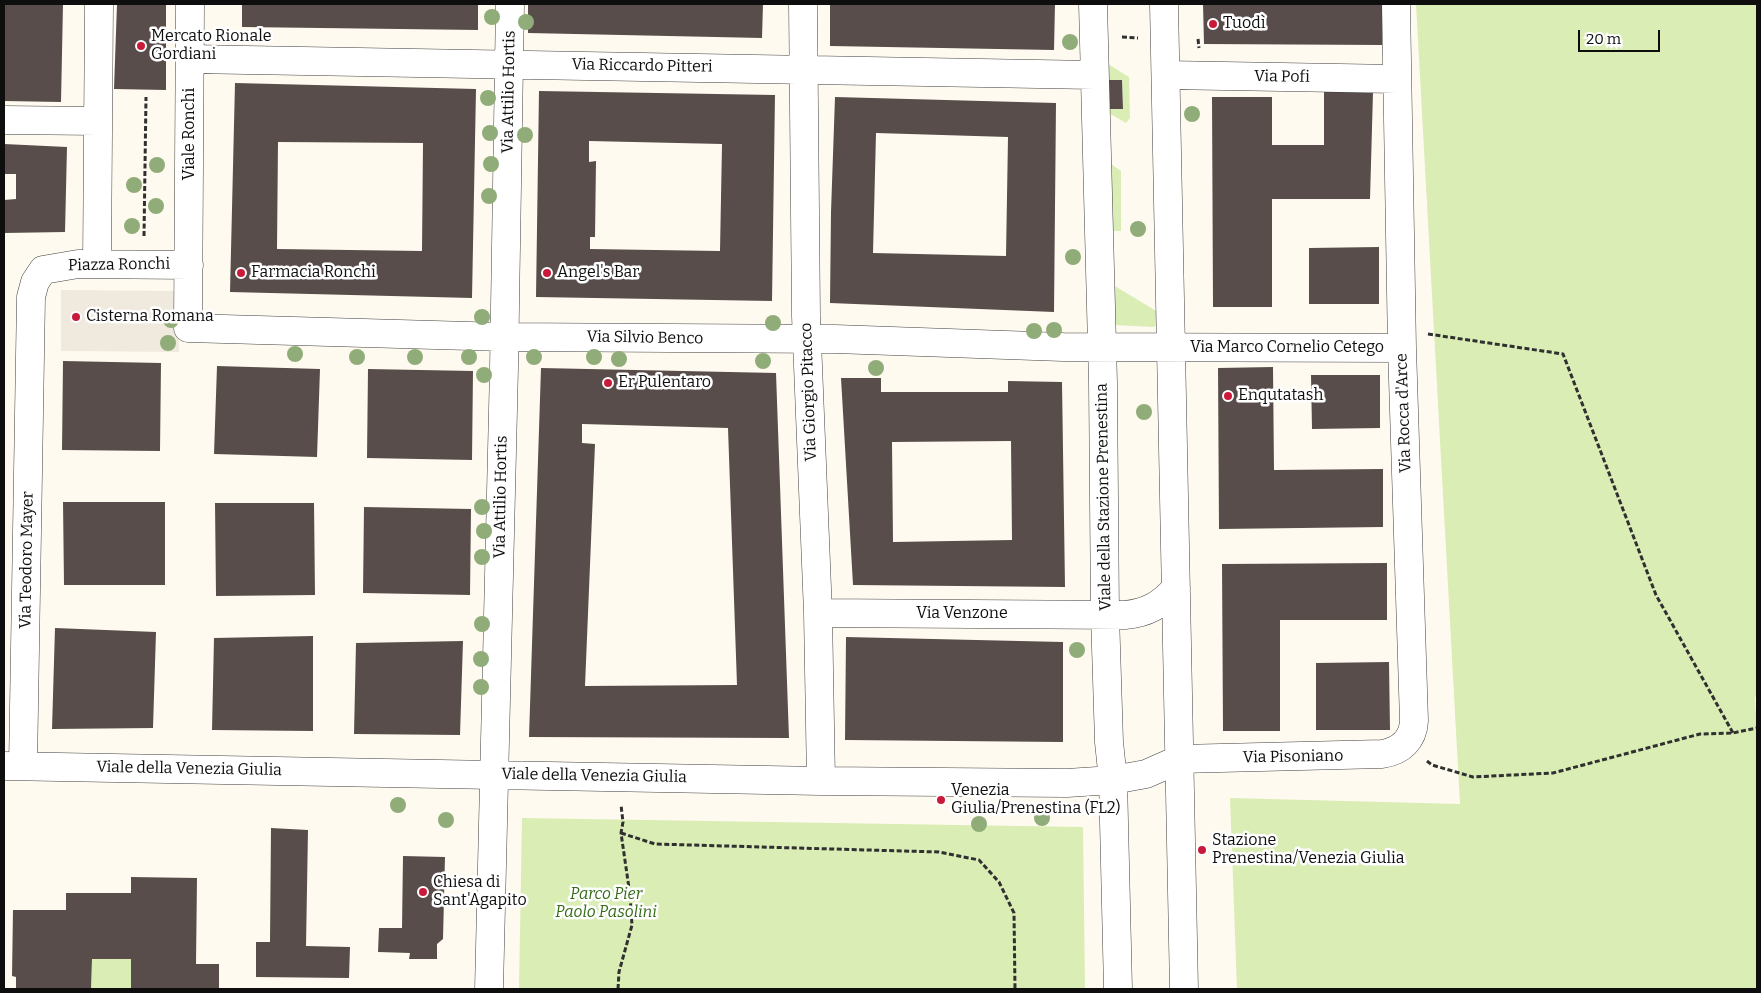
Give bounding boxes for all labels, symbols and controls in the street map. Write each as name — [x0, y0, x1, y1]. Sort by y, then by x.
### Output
place label: Tuodì — [1223, 14, 1265, 34]
marker: Tuodì — [1207, 18, 1219, 30]
scale bar — [1581, 20, 1664, 52]
place label: Mercato Rionale Gordiani — [151, 27, 272, 65]
street label: Via Attilio Hortis — [498, 30, 520, 154]
text: 20 m — [1586, 30, 1621, 48]
marker: Mercato Rionale Gordiani — [135, 40, 147, 52]
street label: Via Riccardo Pitteri — [571, 55, 713, 77]
street label: Via Pofi — [1254, 67, 1310, 87]
street label: Viale Ronchi — [180, 88, 200, 180]
street label: Piazza Ronchi — [68, 255, 170, 275]
place label: Farmacia Ronchi — [251, 263, 376, 283]
place label: Angel's Bar — [557, 263, 639, 283]
marker: Farmacia Ronchi — [235, 267, 247, 279]
marker: Angel's Bar — [541, 267, 553, 279]
place label: Cisterna Romana — [86, 307, 214, 327]
marker: Cisterna Romana — [70, 311, 82, 323]
street label: Via Giorgio Pitacco — [797, 322, 821, 462]
street label: Via Silvio Benco — [587, 327, 703, 349]
street label: Via Marco Cornelio Cetego — [1190, 338, 1384, 358]
street label: Via Rocca d'Arce — [1392, 353, 1416, 473]
place label: Er Pulentaro — [618, 373, 711, 393]
marker: Er Pulentaro — [602, 377, 614, 389]
street label: Viale della Stazione Prenestina — [1092, 383, 1116, 611]
place label: Enqutatash — [1238, 386, 1323, 406]
marker: Enqutatash — [1222, 390, 1234, 402]
street label: Via Attilio Hortis — [490, 435, 512, 559]
street label: Via Teodoro Mayer — [16, 491, 38, 629]
street label: Via Venzone — [916, 604, 1008, 624]
street label: Via Pisoniano — [1243, 747, 1343, 767]
street label: Viale della Venezia Giulia — [96, 758, 282, 780]
street label: Viale della Venezia Giulia — [501, 765, 687, 787]
place label: Venezia Giulia/Prenestina (FL2) — [951, 781, 1120, 819]
marker: Venezia Giulia/Prenestina (FL2) — [935, 794, 947, 806]
place label: Stazione Prenestina/Venezia Giulia — [1212, 831, 1404, 869]
marker: Stazione Prenestina/Venezia Giulia — [1196, 844, 1208, 856]
place label: Chiesa di Sant'Agapito — [433, 873, 527, 911]
park label: Parco Pier Paolo Pasolini — [555, 885, 657, 923]
marker: Chiesa di Sant'Agapito — [417, 886, 429, 898]

